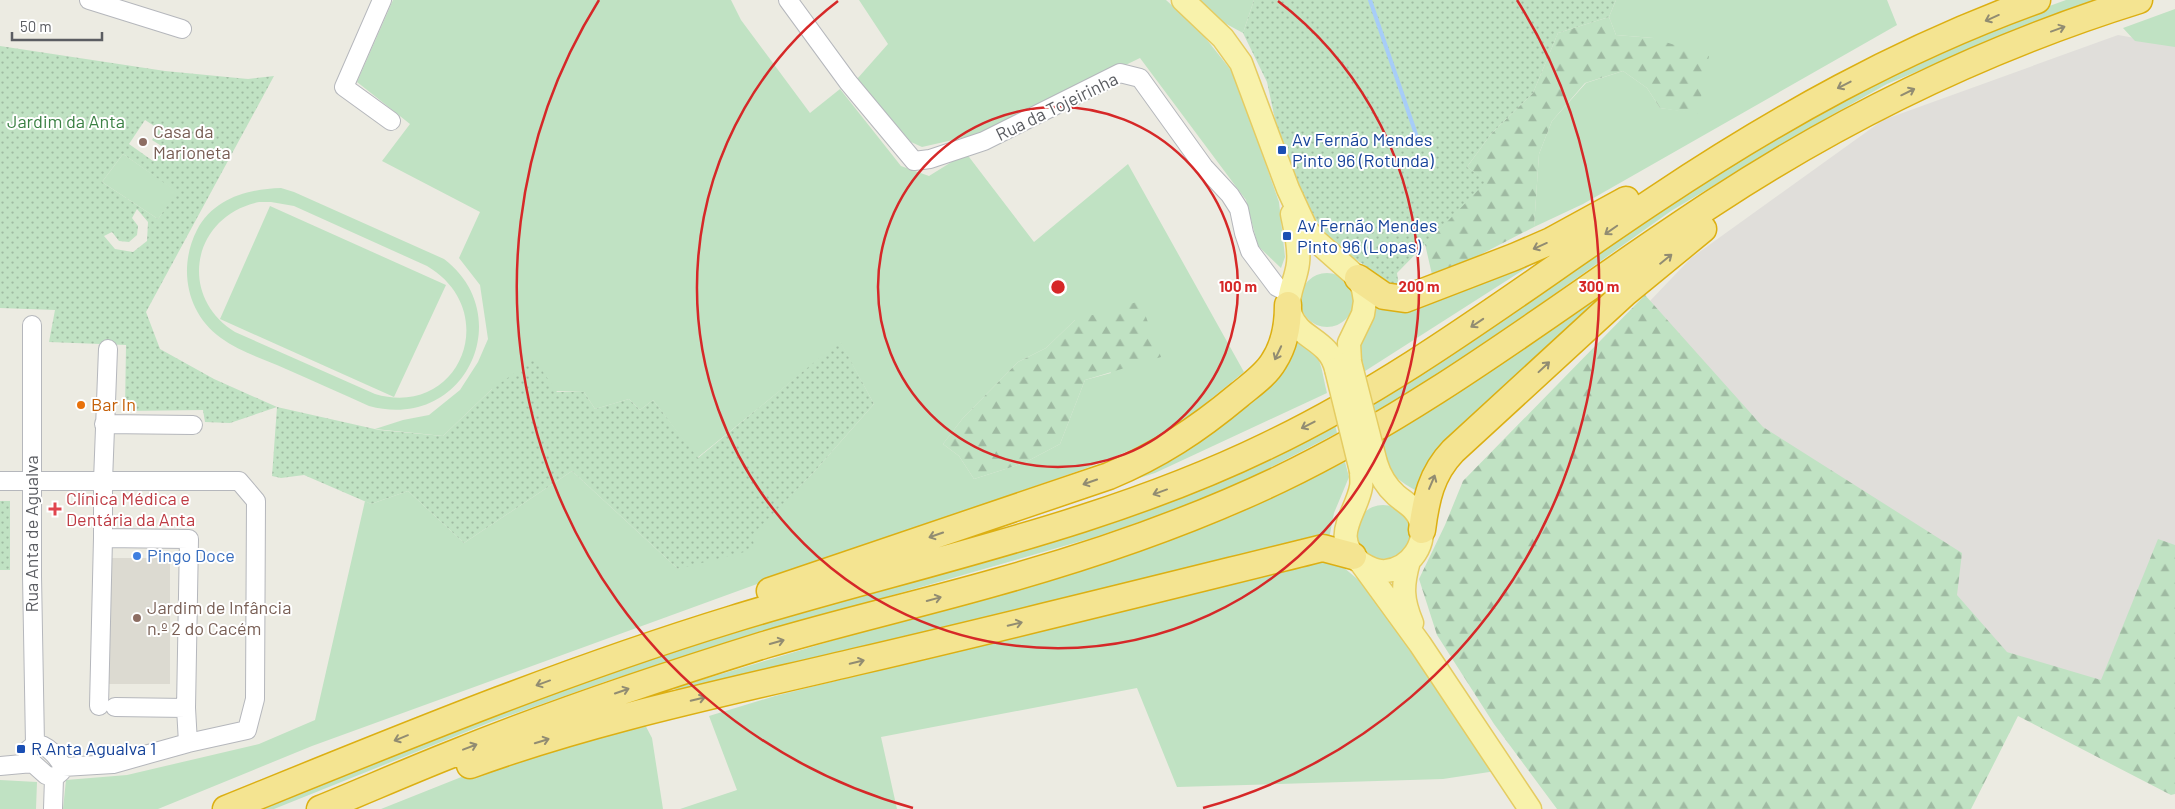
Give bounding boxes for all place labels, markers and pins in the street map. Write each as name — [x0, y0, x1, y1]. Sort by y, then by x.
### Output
place label: Casa da Marioneta — [153, 120, 231, 163]
place label: Av Fernão Mendes Pinto 96 (Rotunda) — [1292, 128, 1434, 171]
marker: Casa da Marioneta — [137, 136, 149, 148]
marker: Av Fernão Mendes Pinto 96 (Rotunda) — [1276, 144, 1288, 156]
place label: Av Fernão Mendes Pinto 96 (Lopas) — [1297, 214, 1437, 257]
marker: Av Fernão Mendes Pinto 96 (Lopas) — [1281, 230, 1293, 242]
centre of rings — [1049, 278, 1067, 296]
place label: Bar In — [91, 393, 136, 415]
marker: Bar In — [75, 399, 87, 411]
place label: Clínica Médica e Dentária da Anta — [66, 487, 195, 530]
marker: Clínica Médica e Dentária da Anta — [48, 502, 62, 516]
place label: Pingo Doce — [147, 544, 235, 566]
marker: Pingo Doce — [131, 550, 143, 562]
place label: Jardim de Infância n.º 2 do Cacém — [147, 596, 291, 639]
marker: Jardim de Infância n.º 2 do Cacém — [131, 612, 143, 624]
place label: R Anta Agualva 1 — [31, 737, 156, 759]
marker: R Anta Agualva 1 — [15, 743, 27, 755]

